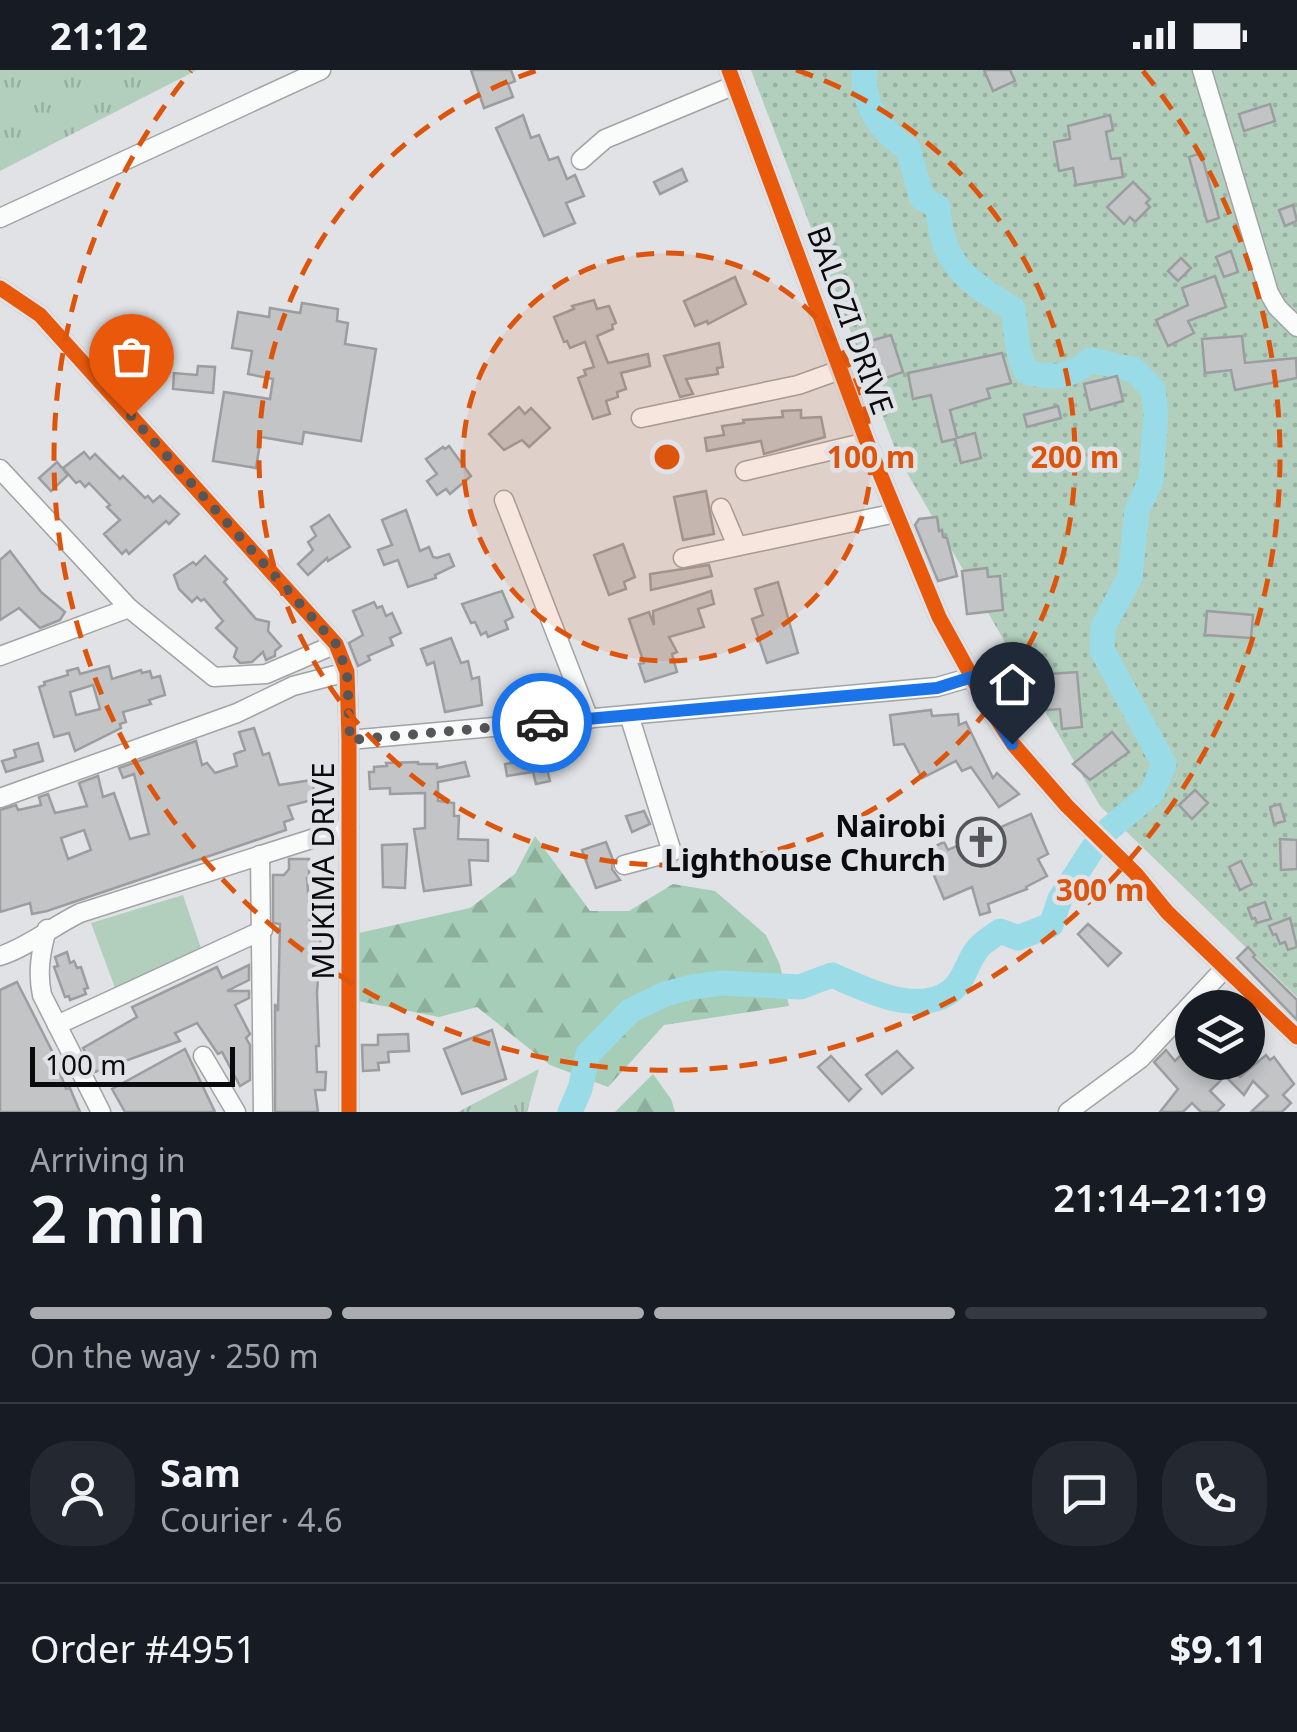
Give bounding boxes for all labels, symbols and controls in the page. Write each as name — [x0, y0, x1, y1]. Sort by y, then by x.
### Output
text: 21:12 — [50, 9, 148, 61]
street label: BALOZI DRIVE — [798, 220, 904, 420]
pin — [89, 314, 174, 417]
icon: bag — [104, 329, 159, 384]
text: 100 m — [827, 436, 915, 477]
text: 200 m — [1031, 436, 1119, 477]
centre of rings — [649, 439, 685, 475]
pin — [970, 642, 1055, 745]
icon: home — [985, 657, 1040, 712]
courier — [492, 673, 592, 773]
icon: car — [515, 696, 570, 751]
street label: MUKIMA DRIVE — [302, 762, 343, 980]
place label: Nairobi Lighthouse Church — [664, 805, 946, 880]
church icon: Nairobi Lighthouse Church — [955, 816, 1007, 868]
text: 300 m — [1056, 869, 1144, 910]
map controls — [1175, 990, 1265, 1080]
button: layers — [1175, 990, 1265, 1080]
scale bar — [30, 1042, 235, 1086]
text: 100 m — [45, 1045, 127, 1083]
text: Arriving in — [30, 1138, 185, 1181]
text: 21:14–21:19 — [1053, 1171, 1267, 1223]
text: 2 min — [30, 1174, 206, 1262]
text: On the way · 250 m — [30, 1334, 319, 1377]
button: person — [30, 1441, 135, 1546]
button: chat — [1032, 1441, 1137, 1546]
button: phone — [1162, 1441, 1267, 1546]
text: Sam — [160, 1446, 241, 1498]
text: Courier · 4.6 — [160, 1498, 343, 1541]
text: Order #4951 — [30, 1622, 256, 1674]
text: $9.11 — [1169, 1622, 1267, 1674]

